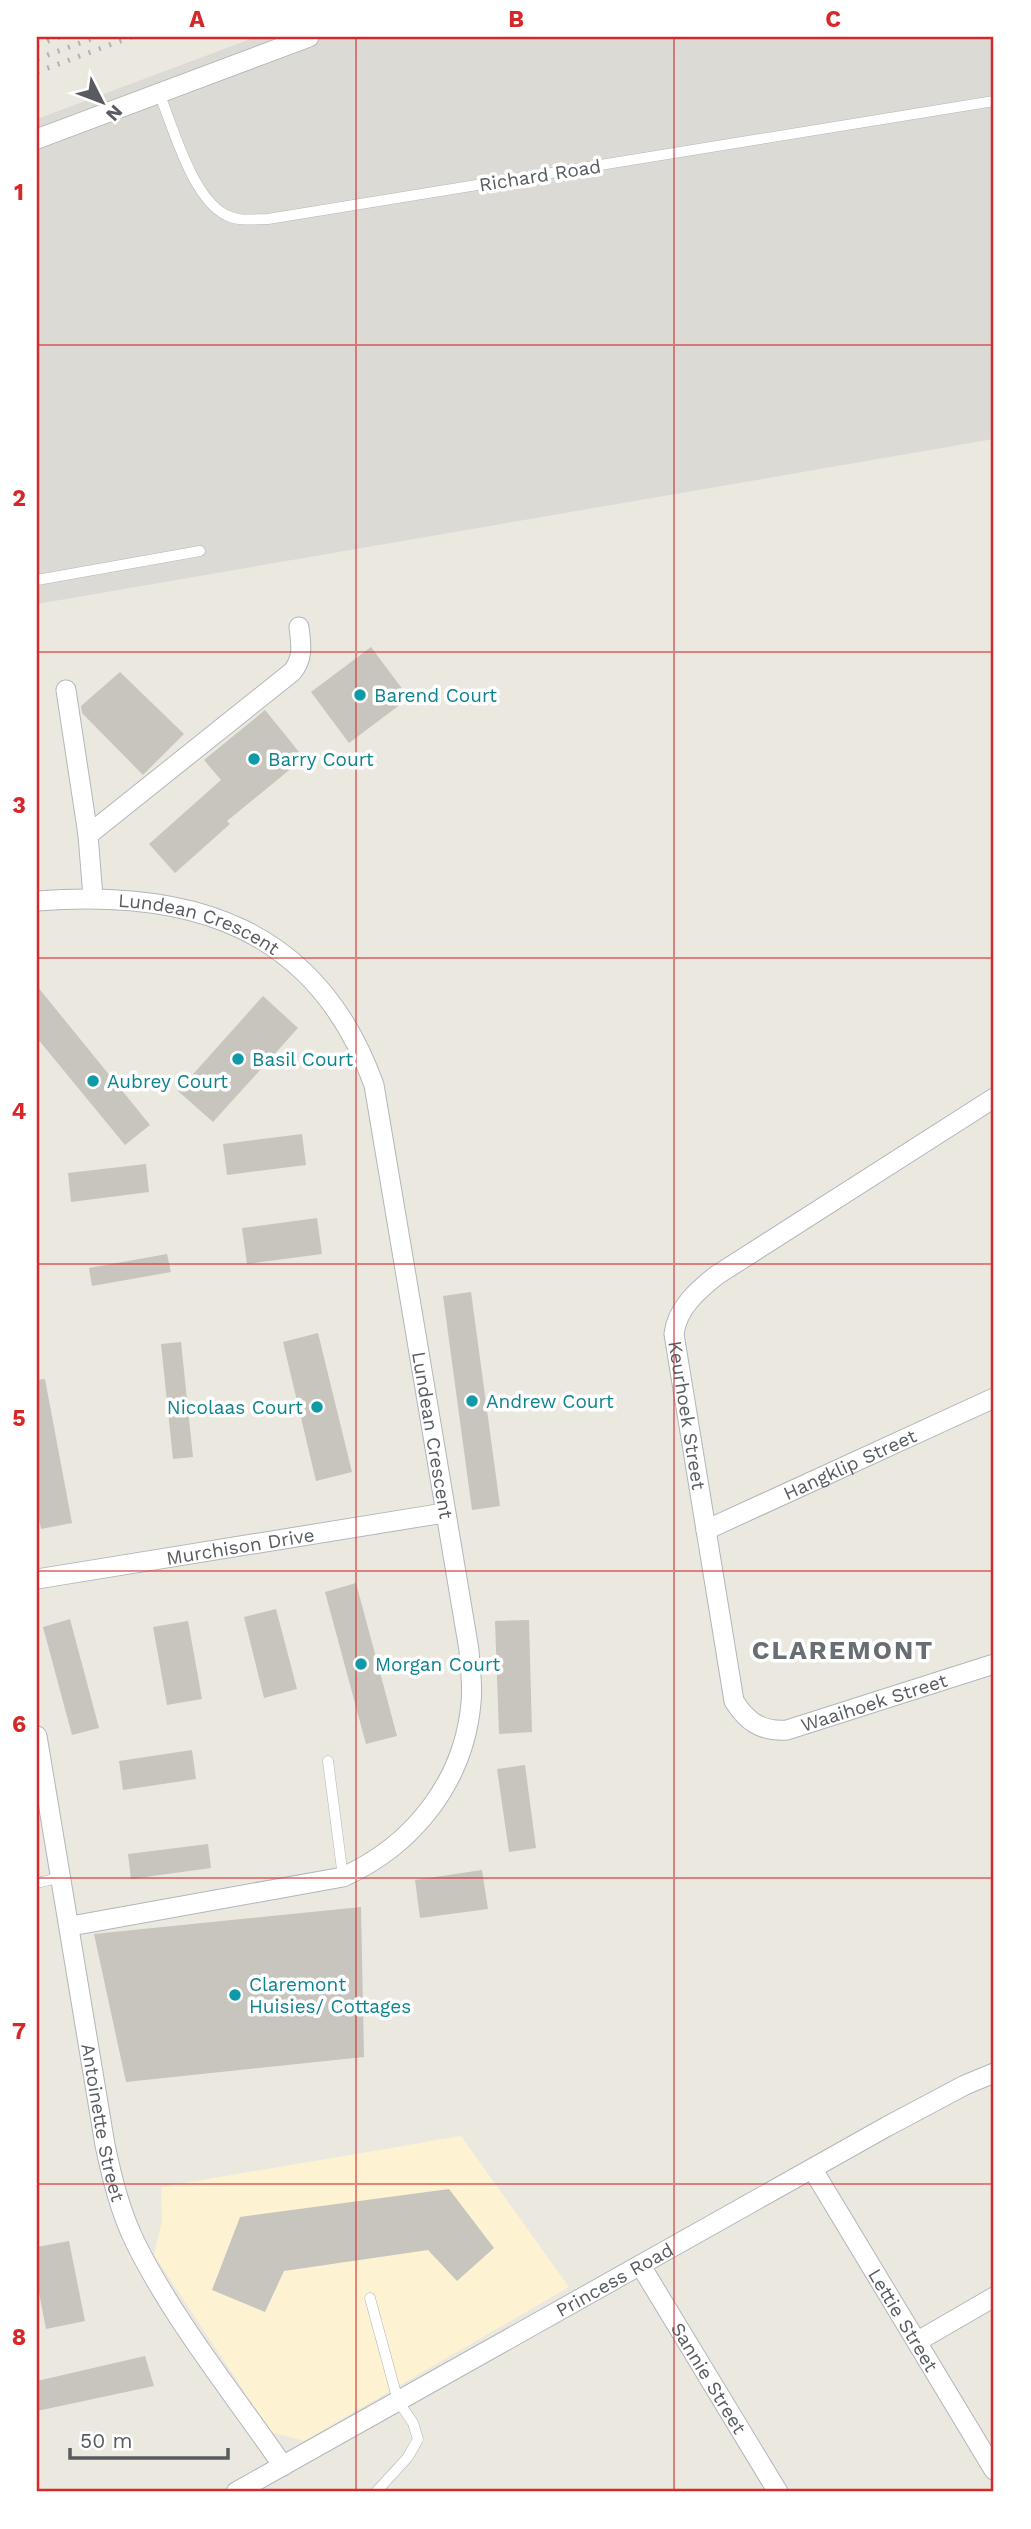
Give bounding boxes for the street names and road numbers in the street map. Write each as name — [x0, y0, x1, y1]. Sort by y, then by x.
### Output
street label: Richard Road — [478, 155, 603, 196]
street label: Lundean Crescent — [117, 889, 284, 960]
street label: Keurhoek Street — [663, 1339, 710, 1491]
street label: Lundean Crescent — [407, 1350, 458, 1521]
street label: Hangklip Street — [780, 1424, 920, 1505]
street label: Murchison Drive — [165, 1523, 316, 1570]
street label: Waaihoek Street — [798, 1669, 950, 1737]
street label: Antoinette Street — [76, 2042, 130, 2204]
street label: Princess Road — [552, 2238, 677, 2322]
street label: Lettie Street — [863, 2264, 943, 2376]
street label: Sannie Street — [666, 2318, 751, 2438]

